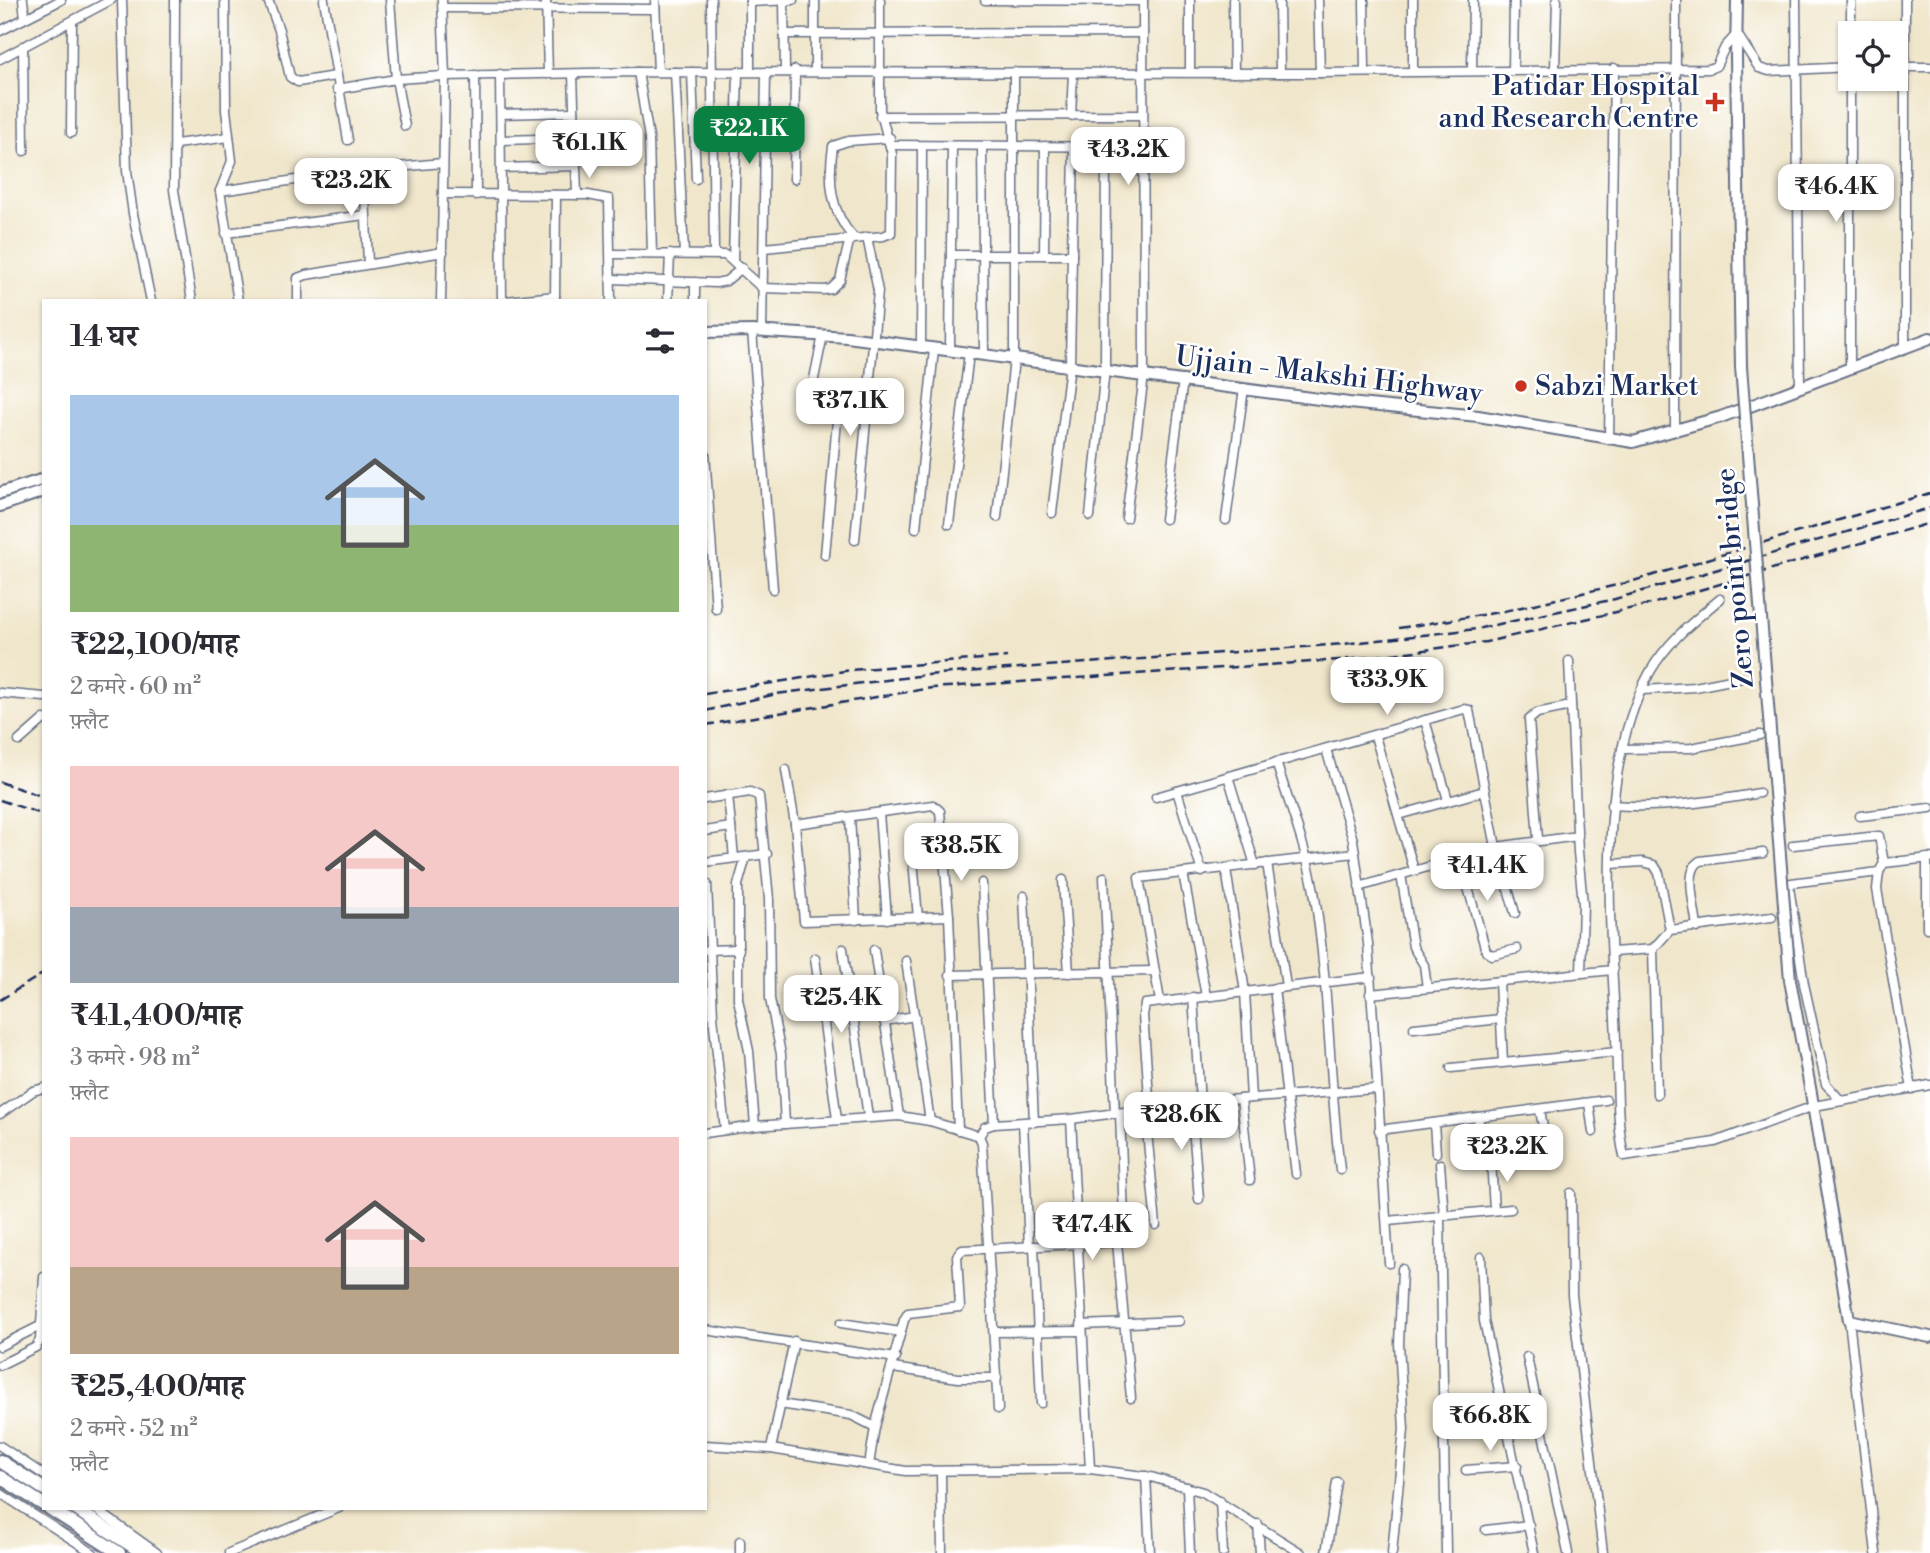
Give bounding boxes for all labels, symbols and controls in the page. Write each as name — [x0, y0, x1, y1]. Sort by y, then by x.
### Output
map controls — [1838, 21, 1908, 91]
button: locate — [1838, 21, 1908, 91]
place label: Patidar Hospital and Research Centre — [1439, 69, 1699, 136]
marker: Patidar Hospital and Research Centre — [1705, 92, 1725, 112]
pin: ₹22.1K — [692, 106, 806, 166]
text: ₹22.1K — [710, 115, 788, 143]
pin: ₹61.1K — [532, 120, 646, 180]
pin: ₹43.2K — [1071, 128, 1185, 187]
text: ₹61.1K — [551, 129, 627, 157]
text: ₹43.2K — [1087, 136, 1169, 164]
pin: ₹23.2K — [294, 158, 408, 218]
pin: ₹46.4K — [1779, 164, 1893, 224]
text: ₹23.2K — [310, 167, 392, 195]
text: ₹46.4K — [1794, 173, 1878, 201]
text: 14 घर — [70, 318, 138, 356]
icon: filters — [641, 322, 679, 360]
street label: Ujjain - Makshi Highway — [1173, 339, 1485, 411]
place label: Sabzi Market — [1535, 369, 1699, 404]
pin: ₹37.1K — [793, 378, 907, 438]
marker: Sabzi Market — [1513, 378, 1529, 394]
text: ₹37.1K — [812, 387, 888, 415]
icon: home — [312, 440, 438, 566]
street label: Zero point bridge — [1708, 466, 1762, 690]
text: ₹22,100/माह — [70, 626, 239, 664]
pin: ₹33.9K — [1330, 658, 1444, 717]
text: ₹33.9K — [1346, 666, 1428, 694]
text: 2 कमरे · 60 m² — [70, 673, 201, 701]
text: फ़्लैट — [70, 708, 108, 736]
icon: home — [312, 811, 438, 937]
pin: ₹38.5K — [904, 824, 1018, 883]
text: ₹38.5K — [920, 832, 1002, 860]
pin: ₹41.4K — [1430, 844, 1544, 903]
text: ₹41.4K — [1447, 852, 1527, 880]
pin: ₹25.4K — [784, 976, 898, 1035]
text: ₹25.4K — [800, 984, 882, 1012]
text: ₹41,400/माह — [70, 997, 242, 1035]
text: 3 कमरे · 98 m² — [70, 1044, 199, 1072]
text: फ़्लैट — [70, 1079, 108, 1107]
pin: ₹28.6K — [1124, 1092, 1238, 1152]
text: ₹28.6K — [1140, 1101, 1222, 1129]
pin: ₹23.2K — [1450, 1124, 1564, 1184]
text: ₹23.2K — [1466, 1133, 1548, 1161]
icon: home — [312, 1182, 438, 1308]
pin: ₹47.4K — [1035, 1202, 1149, 1262]
text: ₹47.4K — [1051, 1211, 1133, 1239]
text: ₹25,400/माह — [70, 1368, 245, 1406]
pin: ₹66.8K — [1433, 1394, 1547, 1453]
text: ₹66.8K — [1449, 1402, 1531, 1430]
text: 2 कमरे · 52 m² — [70, 1415, 198, 1443]
text: फ़्लैट — [70, 1450, 108, 1478]

